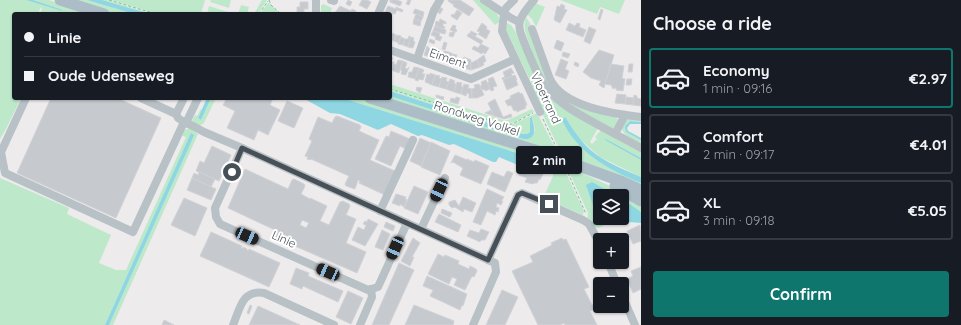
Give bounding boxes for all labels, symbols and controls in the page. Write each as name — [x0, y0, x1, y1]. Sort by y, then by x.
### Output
text: Choose a ride — [653, 12, 772, 35]
text: Linie — [48, 28, 81, 47]
street label: Eiment — [428, 45, 468, 71]
icon: car — [655, 60, 691, 96]
text: Economy — [703, 61, 770, 80]
text: Oude Udenseweg — [48, 66, 174, 85]
text: €2.97 — [909, 69, 947, 88]
street label: Vloetrand — [528, 70, 564, 126]
text: 1 min · 09:16 — [703, 80, 772, 96]
street label: Rondweg Volkel — [432, 97, 522, 139]
icon: car — [655, 126, 691, 162]
text: Comfort — [703, 127, 764, 146]
text: €4.01 — [910, 135, 947, 154]
callout: 2 min — [516, 146, 582, 174]
text: 2 min · 09:17 — [703, 146, 774, 162]
text: 2 min — [532, 152, 566, 168]
route start — [223, 163, 241, 181]
car — [428, 177, 450, 203]
map controls — [593, 189, 629, 313]
button: layers — [593, 189, 629, 225]
icon: car — [655, 192, 691, 228]
text: XL — [703, 193, 721, 212]
route end — [540, 195, 558, 213]
text: €5.05 — [908, 201, 947, 220]
text: 3 min · 09:18 — [703, 212, 774, 228]
car — [234, 226, 260, 246]
street label: Linie — [269, 227, 299, 251]
button: + — [593, 233, 629, 269]
car — [385, 235, 405, 261]
car — [315, 262, 341, 282]
button: Confirm — [653, 271, 949, 317]
button: − — [593, 277, 629, 313]

